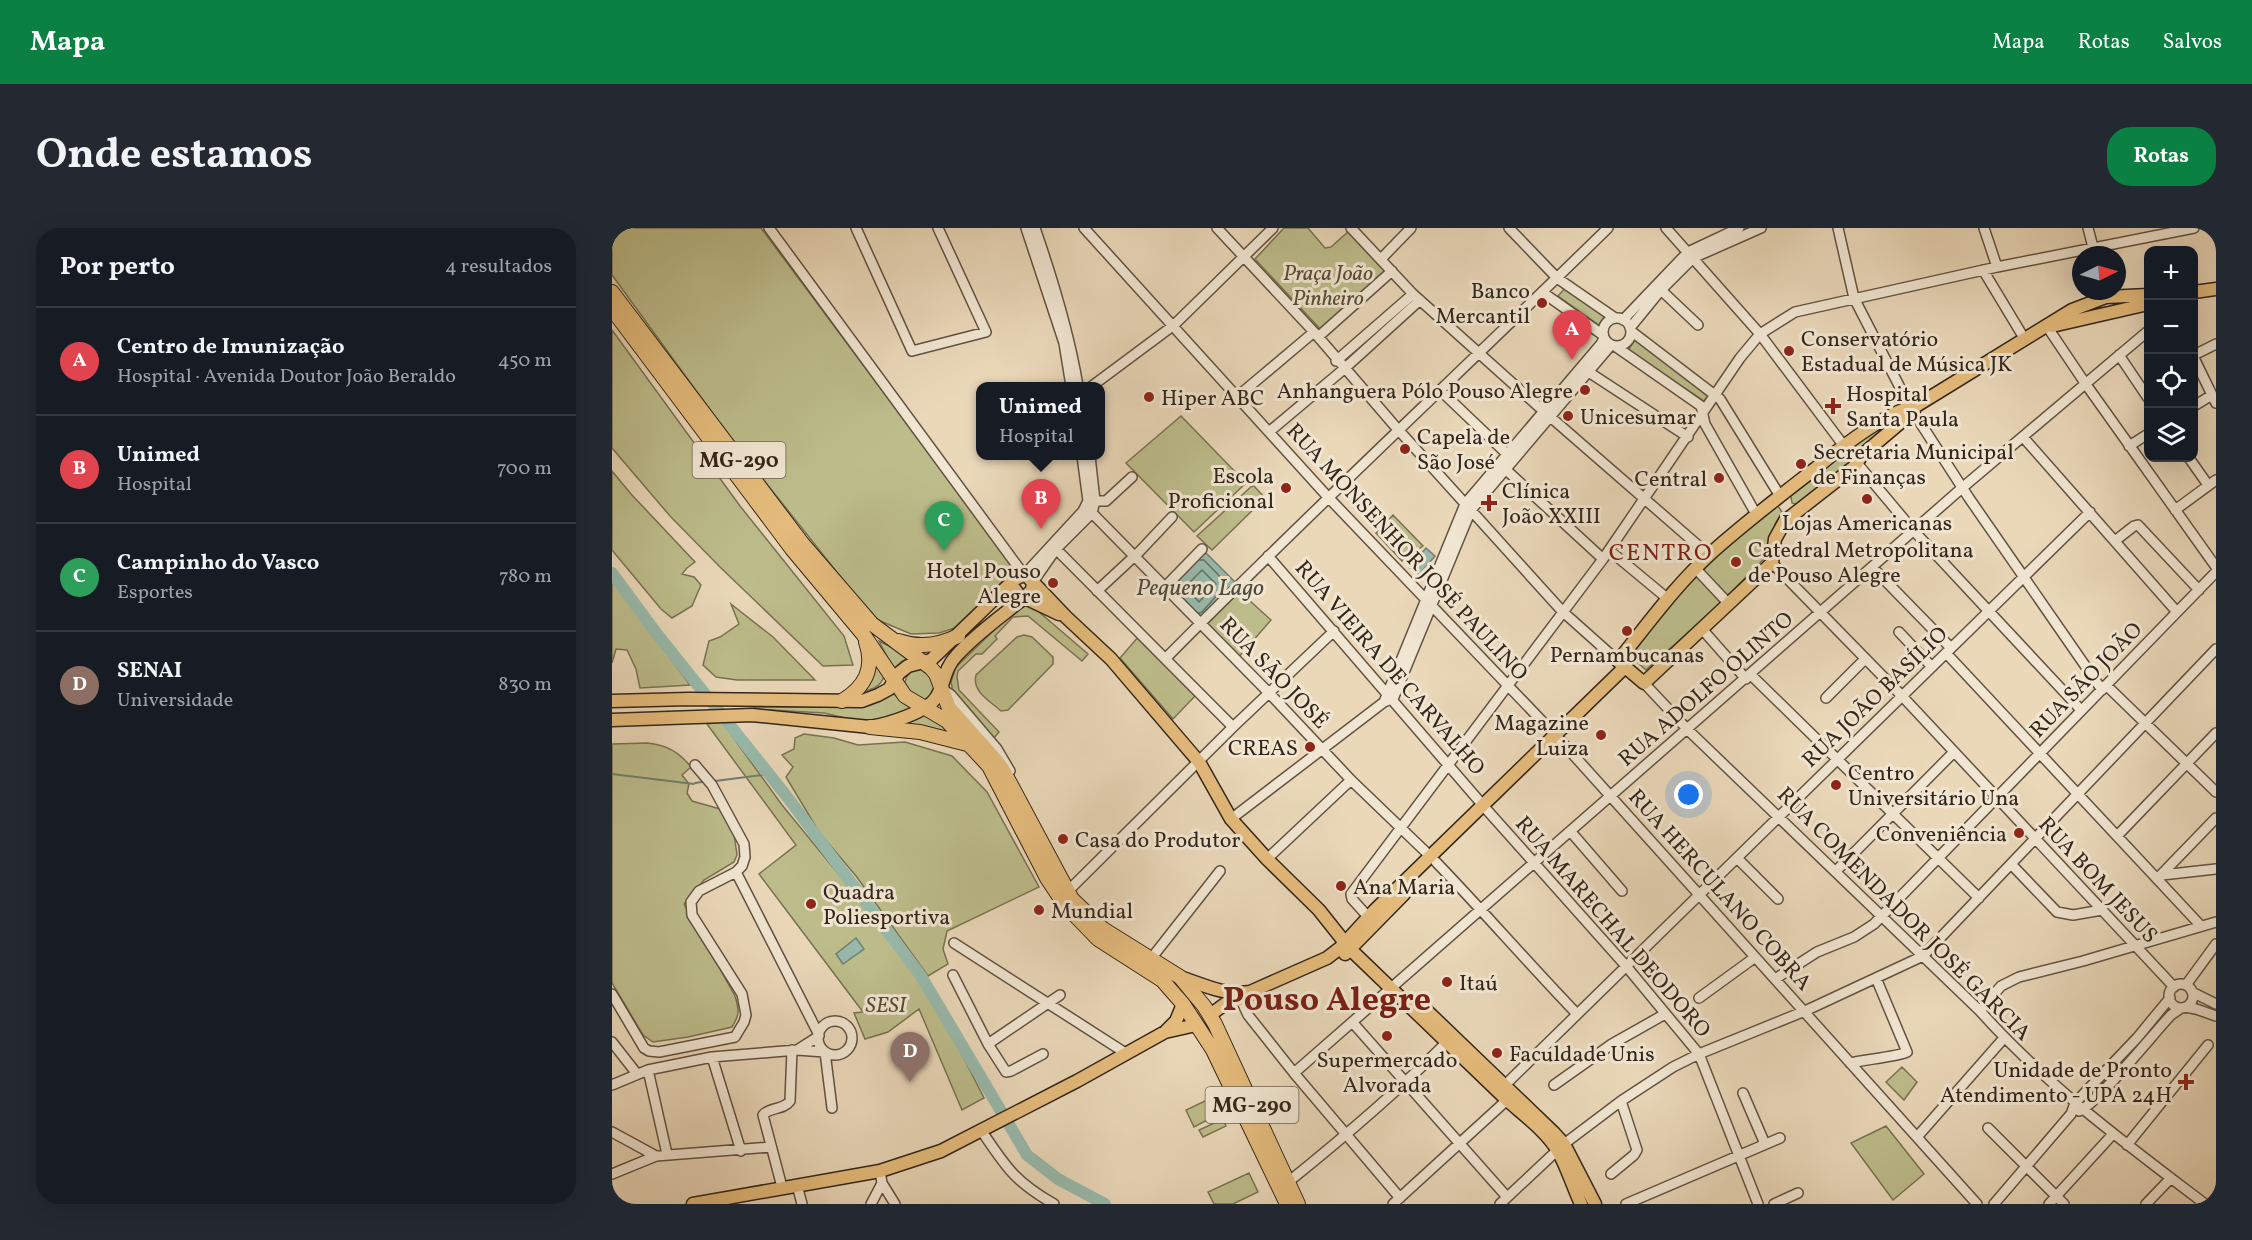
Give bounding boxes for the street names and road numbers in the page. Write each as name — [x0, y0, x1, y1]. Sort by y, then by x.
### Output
street label: RUA MONSENHOR JOSÉ PAULINO — [1278, 417, 1534, 688]
road number: MG-290 — [692, 442, 786, 478]
street label: RUA VIEIRA DE CARVALHO — [1287, 554, 1491, 783]
street label: RUA ADOLFO OLINTO — [1612, 605, 1801, 775]
street label: RUA SÃO JOSÉ — [1212, 611, 1335, 737]
street label: RUA SÃO JOÃO — [2023, 616, 2150, 746]
street label: RUA JOÃO BASÍLIO — [1796, 620, 1956, 776]
street label: RUA COMENDADOR JOSÉ GARCIA — [1769, 781, 2037, 1049]
street label: RUA HERCULANO COBRA — [1620, 783, 1818, 998]
street label: RUA MARECHAL DEODORO — [1507, 810, 1717, 1045]
street label: RUA BOM JESUS — [2030, 810, 2164, 951]
road number: MG-290 — [1206, 1087, 1298, 1123]

